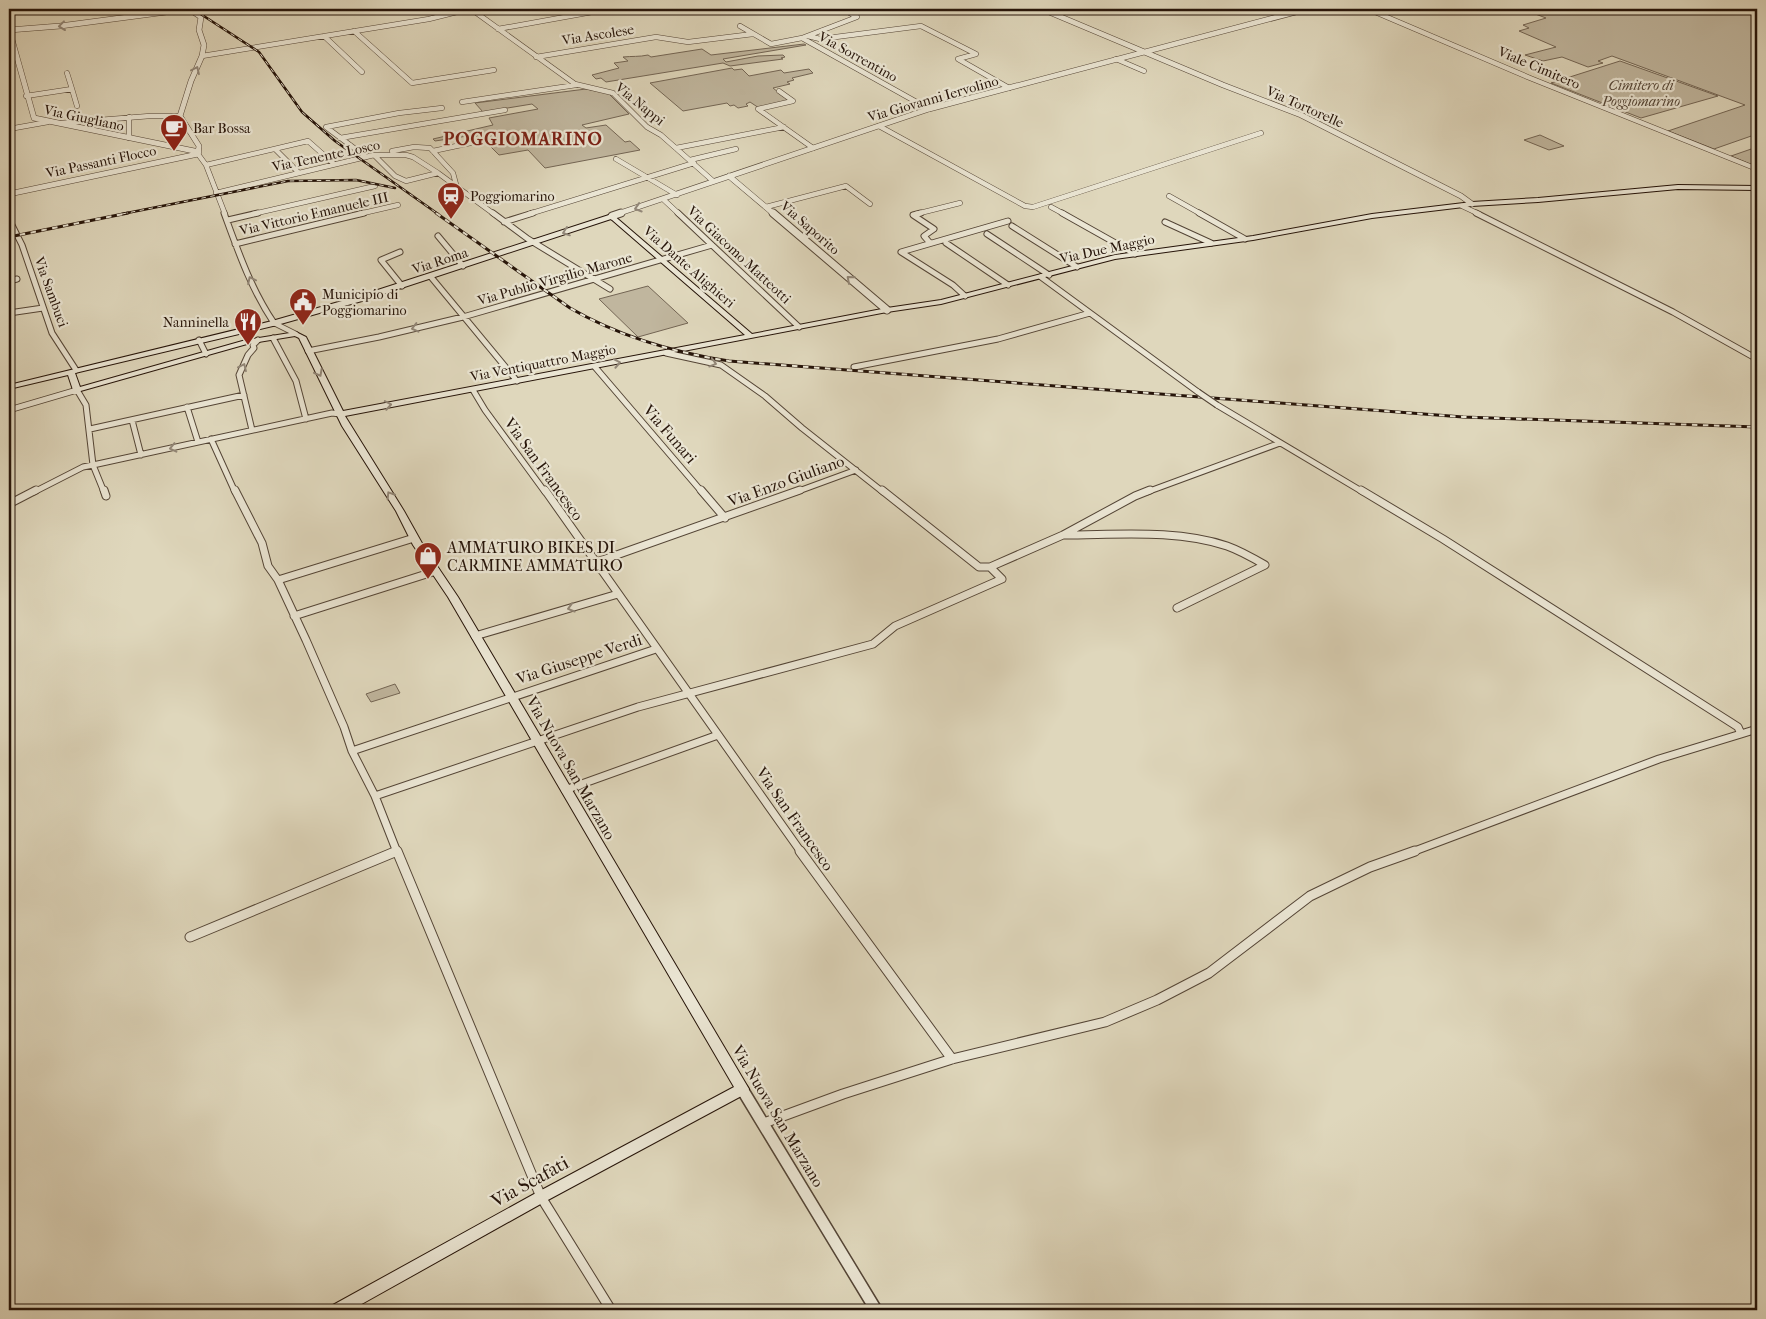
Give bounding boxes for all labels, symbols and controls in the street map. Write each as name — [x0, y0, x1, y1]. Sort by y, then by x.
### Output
one-way arrow — [57, 20, 65, 31]
street label: Via Ascolese — [560, 21, 635, 49]
street label: Via Sorrentino — [815, 28, 901, 86]
street label: Viale Cimitero — [1495, 43, 1583, 93]
one-way arrow — [190, 66, 200, 75]
street label: Via Giovanni Iervolino — [865, 72, 1000, 126]
park label: Cimitero di Poggiomarino — [1601, 77, 1680, 110]
street label: Via Nappi — [611, 78, 668, 129]
street label: Via Tortorelle — [1263, 82, 1347, 132]
street label: Via Giugliano — [41, 101, 126, 135]
cafe icon: Bar Bossa — [159, 113, 189, 152]
place label: Bar Bossa — [193, 120, 251, 137]
district label: POGGIOMARINO — [443, 129, 603, 150]
street label: Via Tenente Losco — [270, 136, 382, 176]
street label: Via Passanti Flocco — [43, 142, 158, 182]
station icon: Poggiomarino — [436, 181, 466, 220]
street label: Via Vittorio Emanuele III — [237, 188, 391, 240]
place label: Poggiomarino — [470, 188, 555, 205]
street label: Via Saporito — [776, 197, 843, 258]
one-way arrow — [634, 202, 642, 212]
street label: Via Giacomo Matteotti — [683, 202, 794, 307]
street label: Via Dante Alighieri — [639, 222, 738, 312]
one-way arrow — [562, 226, 570, 236]
street label: Via Due Maggio — [1057, 231, 1156, 268]
street label: Via Roma — [409, 244, 471, 278]
street label: Via Publio Virgilio Marone — [475, 249, 634, 310]
street label: Via Sambuci — [30, 254, 72, 329]
one-way arrow — [246, 276, 257, 285]
one-way arrow — [847, 276, 856, 284]
place label: Municipio di Poggiomarino — [322, 286, 407, 319]
public building icon: Municipio di Poggiomarino — [288, 287, 318, 326]
restaurant icon: Nanninella — [233, 307, 263, 346]
place label: Nanninella — [163, 314, 230, 331]
one-way arrow — [412, 323, 420, 333]
street label: Via Ventiquattro Maggio — [468, 341, 617, 386]
one-way arrow — [709, 357, 718, 368]
one-way arrow — [612, 358, 621, 368]
one-way arrow — [237, 363, 247, 372]
one-way arrow — [312, 368, 322, 377]
one-way arrow — [384, 400, 393, 410]
street label: Via Funari — [639, 400, 701, 468]
street label: Via San Francesco — [500, 413, 588, 524]
one-way arrow — [168, 442, 177, 453]
street label: Via Enzo Giuliano — [724, 451, 847, 511]
one-way arrow — [387, 492, 397, 501]
place label: AMMATURO BIKES DI CARMINE AMMATURO — [446, 538, 623, 575]
shop icon: AMMATURO BIKES DI CARMINE AMMATURO — [413, 541, 443, 580]
one-way arrow — [567, 602, 576, 612]
street label: Via Giuseppe Verdi — [513, 630, 644, 689]
street label: Via Nuova San Marzano — [522, 692, 620, 843]
street label: Via San Francesco — [752, 763, 838, 875]
street label: Via Nuova San Marzano — [728, 1041, 828, 1190]
street label: Via Scafati — [487, 1152, 573, 1213]

